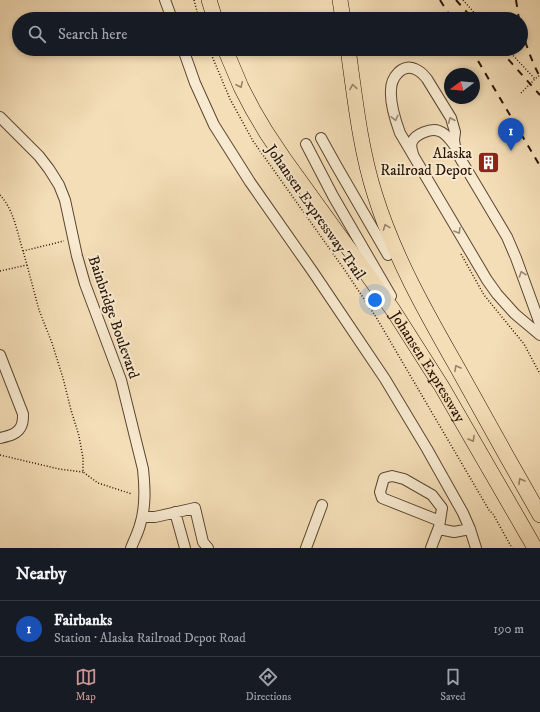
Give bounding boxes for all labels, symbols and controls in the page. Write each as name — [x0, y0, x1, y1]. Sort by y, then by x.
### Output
search box — [12, 12, 528, 56]
icon: search — [26, 23, 48, 45]
text: Search here — [58, 25, 127, 44]
north arrow — [444, 68, 480, 104]
one-way arrow — [235, 81, 243, 88]
one-way arrow — [349, 84, 358, 90]
one-way arrow — [391, 115, 399, 121]
one-way arrow — [448, 117, 456, 125]
pin: 1 — [498, 118, 524, 151]
street label: Johansen Expressway Trail — [261, 139, 370, 284]
place label: Alaska Railroad Depot — [380, 144, 473, 180]
building icon: Alaska Railroad Depot — [475, 149, 501, 175]
one-way arrow — [383, 223, 391, 230]
one-way arrow — [453, 227, 461, 234]
street label: Bainbridge Boulevard — [84, 253, 144, 382]
one-way arrow — [518, 271, 527, 278]
your location — [365, 290, 385, 310]
street label: Johansen Expressway — [385, 306, 470, 427]
one-way arrow — [454, 365, 461, 372]
one-way arrow — [467, 435, 474, 443]
one-way arrow — [518, 478, 525, 485]
text: Nearby — [16, 563, 66, 585]
text: Fairbanks — [54, 611, 112, 630]
text: 1 — [27, 621, 31, 637]
text: 190 m — [493, 621, 524, 637]
text: Station · Alaska Railroad Depot Road — [54, 630, 246, 646]
tab: Map — [75, 666, 97, 704]
tab: Directions — [246, 666, 291, 704]
tab: Saved — [440, 666, 465, 704]

